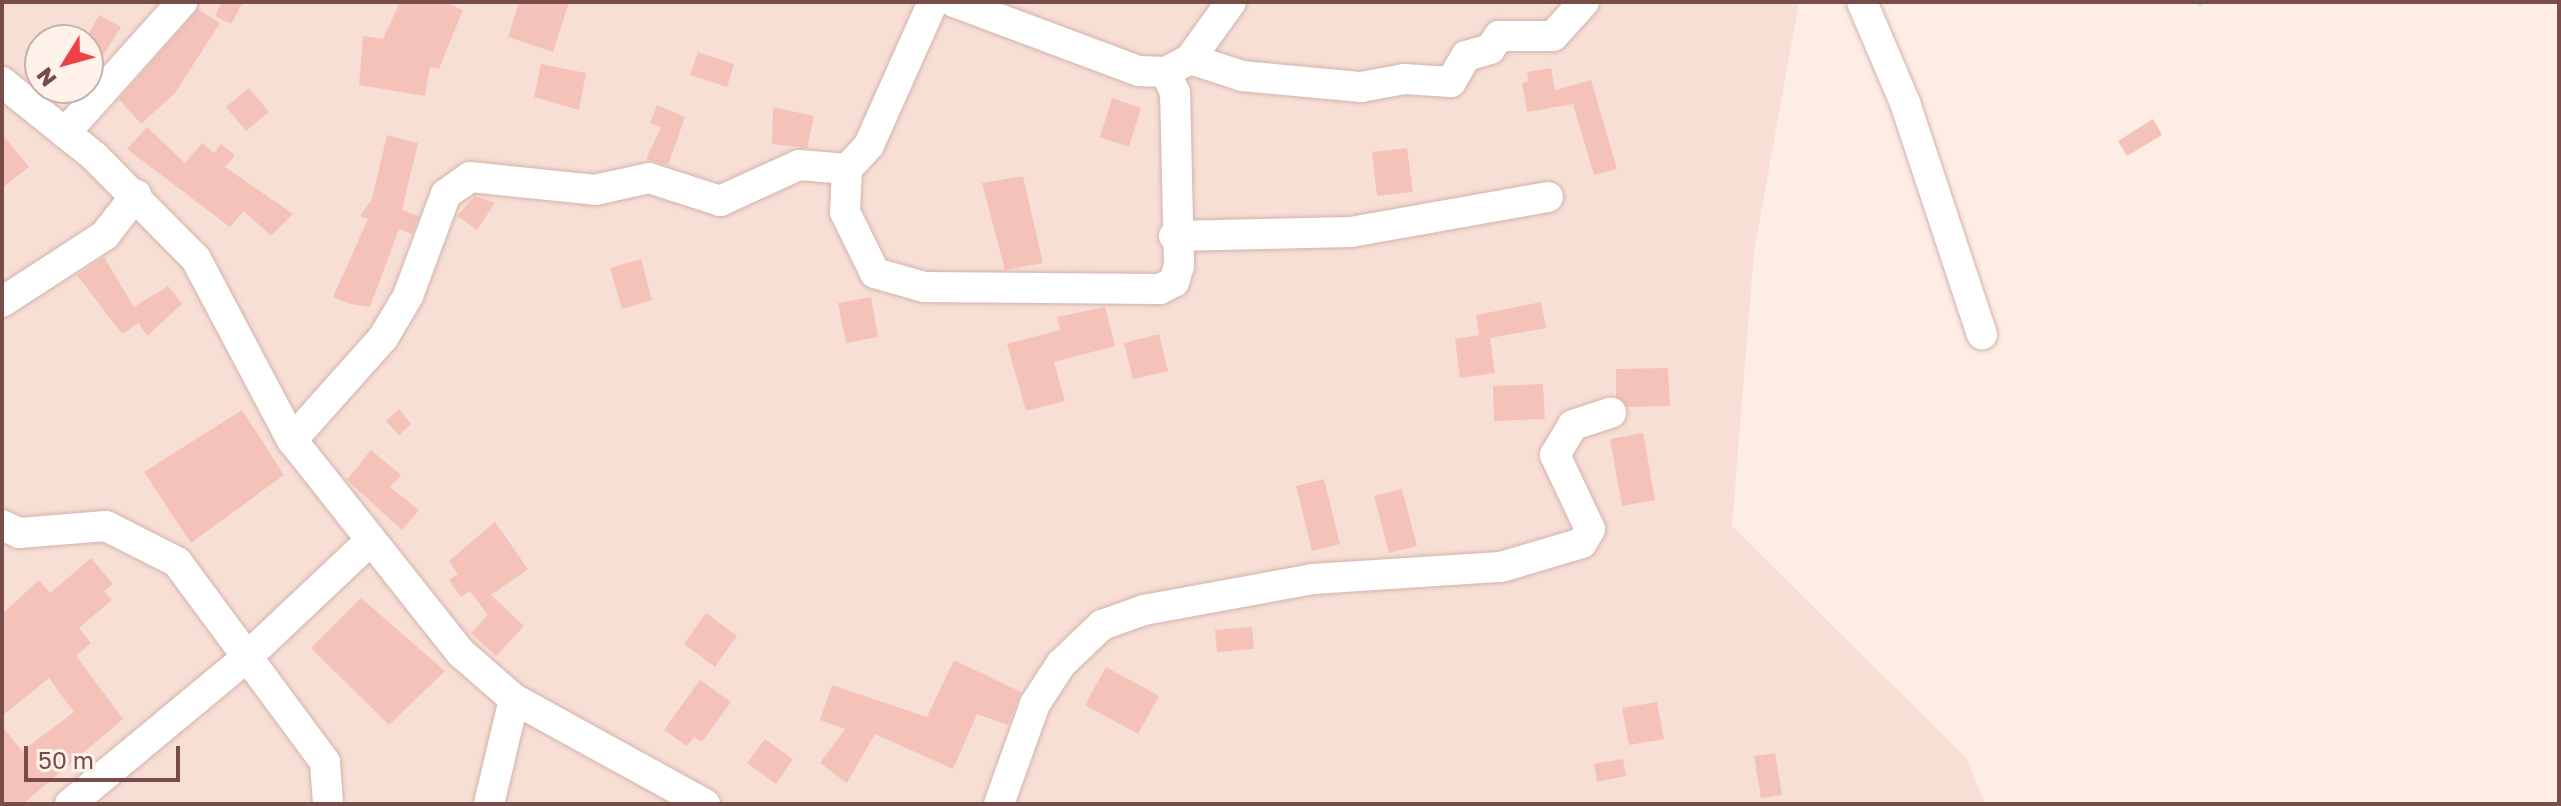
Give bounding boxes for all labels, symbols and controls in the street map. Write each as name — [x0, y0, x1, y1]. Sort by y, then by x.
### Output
north arrow — [24, 24, 104, 104]
text: N — [30, 63, 62, 92]
scale bar — [28, 730, 184, 780]
text: 50 m — [38, 745, 94, 774]

